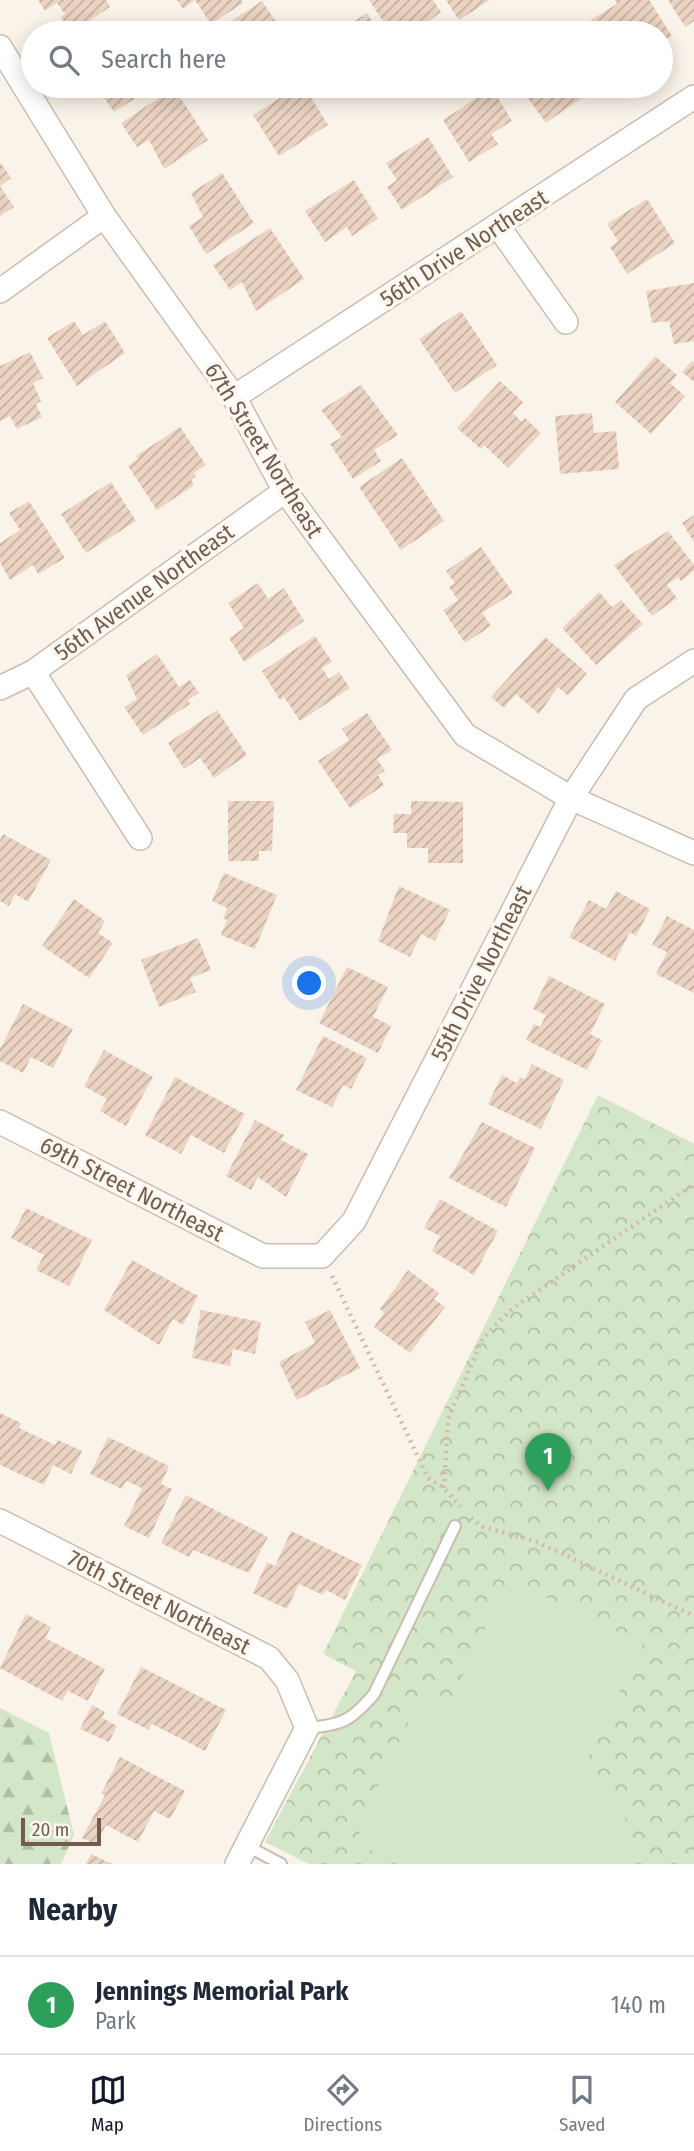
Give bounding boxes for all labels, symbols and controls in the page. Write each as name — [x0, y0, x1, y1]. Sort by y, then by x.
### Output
search box — [21, 21, 673, 98]
icon: search — [45, 41, 83, 79]
text: Search here — [101, 44, 226, 75]
street label: 56th Drive Northeast — [375, 183, 554, 313]
street label: 67th Street Northeast — [199, 358, 329, 543]
street label: 56th Avenue Northeast — [49, 517, 240, 666]
street label: 55th Drive Northeast — [425, 880, 538, 1065]
your location — [292, 966, 326, 1000]
street label: 69th Street Northeast — [35, 1131, 229, 1248]
pin: 1 — [525, 1433, 571, 1491]
street label: 70th Street Northeast — [63, 1544, 256, 1660]
scale bar — [21, 1815, 102, 1847]
text: 20 m — [32, 1818, 69, 1841]
text: Nearby — [28, 1892, 117, 1928]
text: Jennings Memorial Park — [95, 1976, 348, 2007]
text: 1 — [46, 1991, 56, 2019]
text: 140 m — [611, 1991, 666, 2019]
text: Park — [95, 2007, 136, 2035]
tab: Map — [89, 2071, 127, 2136]
tab: Directions — [304, 2071, 382, 2136]
tab: Saved — [559, 2071, 605, 2136]

